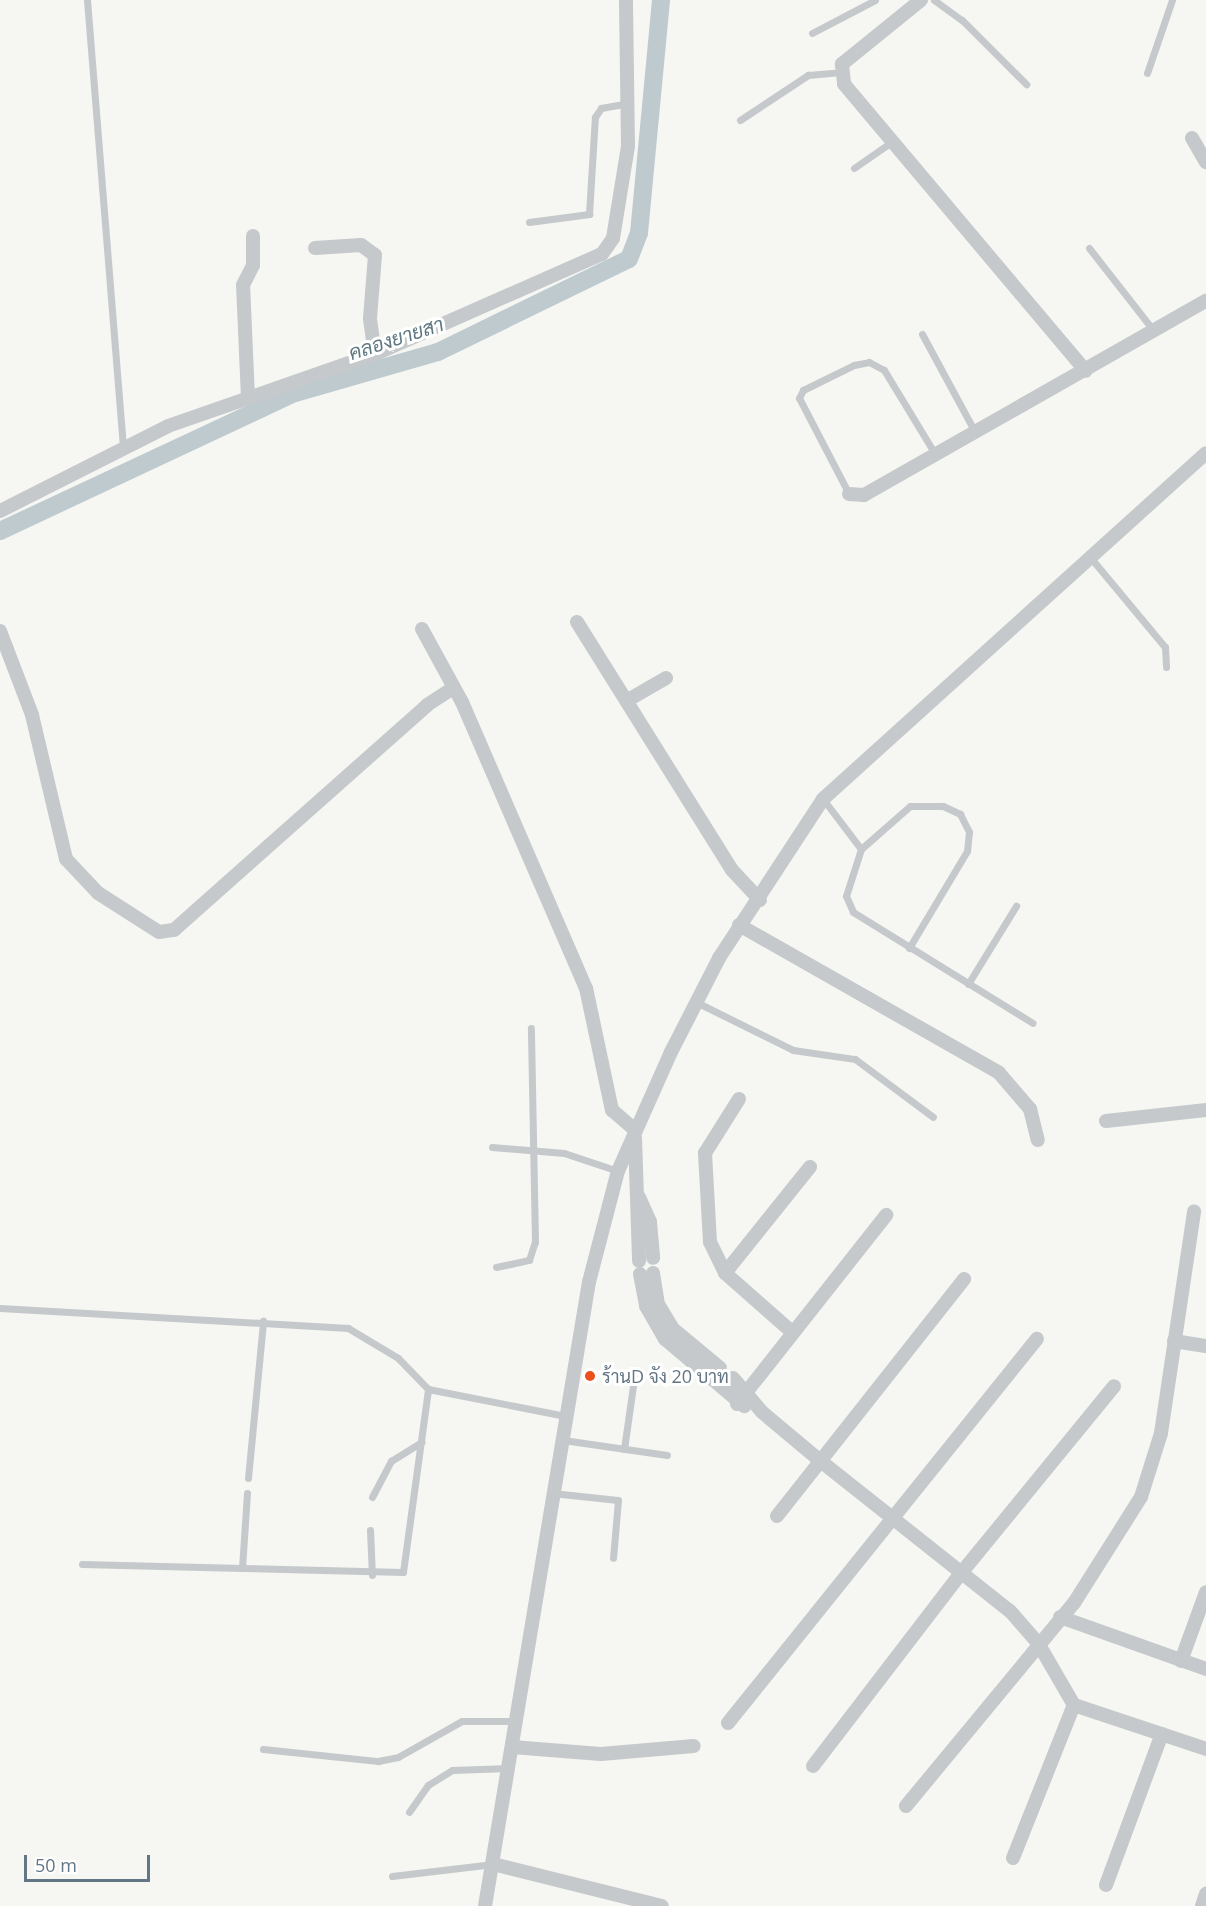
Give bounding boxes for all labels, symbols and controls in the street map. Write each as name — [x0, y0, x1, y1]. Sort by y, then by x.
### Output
water label: คลองยายสา — [346, 311, 446, 365]
place label: ร้านD จัง 20 บาท — [602, 1365, 729, 1387]
marker: ร้านD จัง 20 บาท — [583, 1369, 597, 1383]
scale bar — [27, 1843, 153, 1881]
text: 50 m — [35, 1853, 77, 1877]

